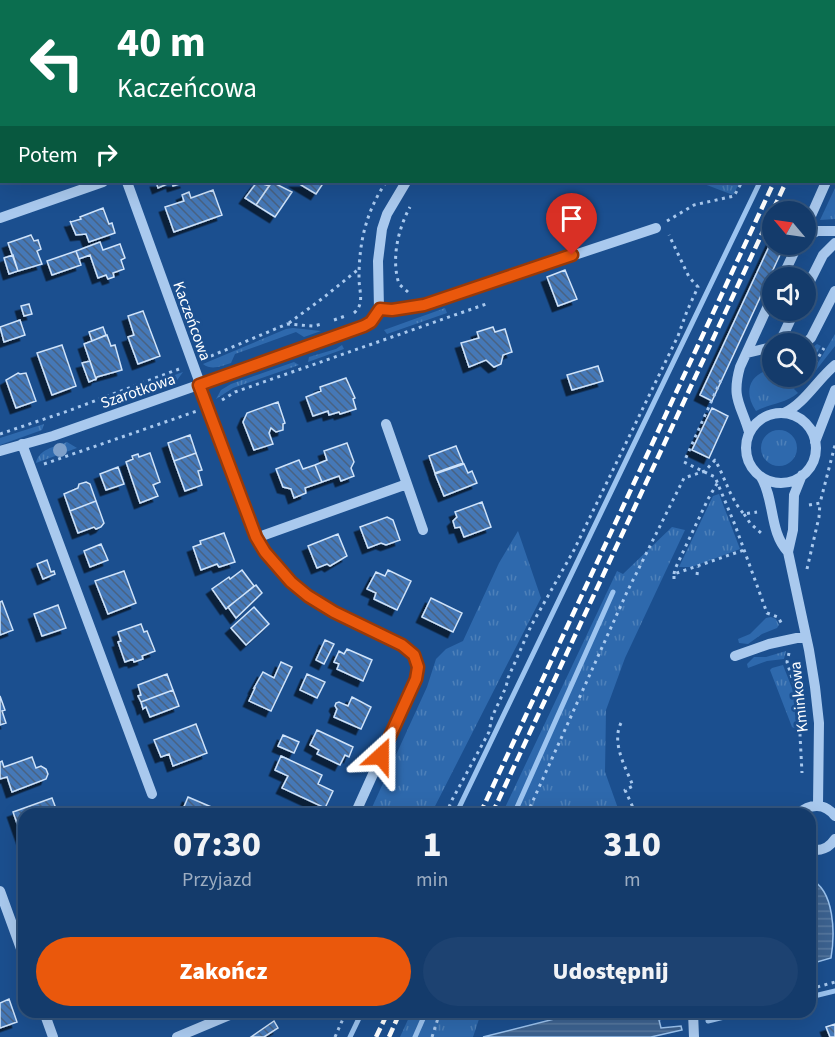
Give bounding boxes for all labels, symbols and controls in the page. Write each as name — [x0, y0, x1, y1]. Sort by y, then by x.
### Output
text: 40 m — [117, 13, 206, 73]
icon: left — [18, 24, 96, 102]
text: Kaczeńcowa — [117, 69, 257, 108]
icon: right — [90, 138, 123, 171]
text: Potem — [18, 139, 78, 171]
pin — [546, 193, 597, 255]
north arrow — [762, 201, 816, 255]
map controls — [762, 201, 816, 387]
icon: arrive — [555, 202, 588, 235]
button: sound — [762, 267, 816, 321]
street label: Kaczeńcowa — [167, 278, 217, 364]
button: search — [762, 333, 816, 387]
street label: Szarotkowa — [98, 368, 178, 414]
street label: Kminkowa — [784, 661, 814, 733]
position arrow — [349, 724, 413, 788]
text: 07:30 — [173, 819, 261, 870]
text: 1 — [423, 819, 442, 870]
text: 310 — [603, 819, 661, 870]
text: Przyjazd — [182, 866, 252, 894]
text: min — [416, 866, 448, 894]
text: m — [624, 866, 640, 894]
button: Zakończ — [36, 937, 411, 1006]
button: Udostępnij — [423, 937, 798, 1006]

